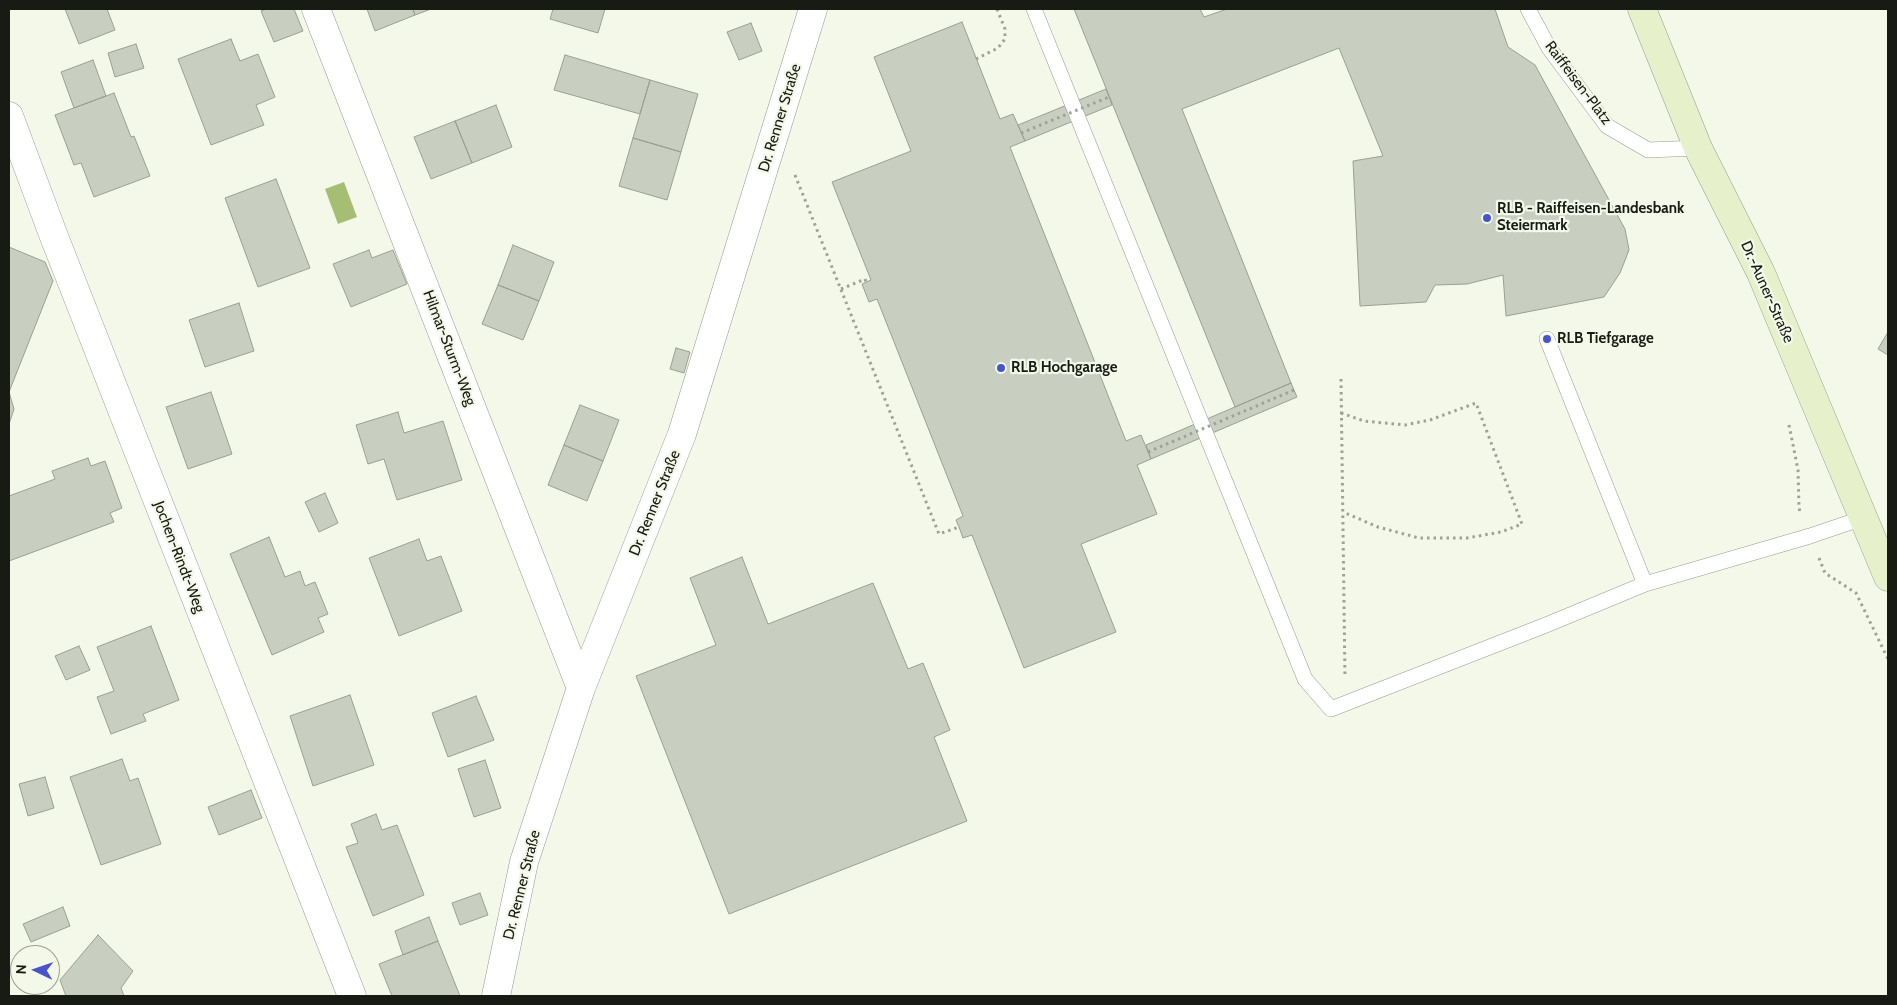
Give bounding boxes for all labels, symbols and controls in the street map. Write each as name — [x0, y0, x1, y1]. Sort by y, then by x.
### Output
street label: Raiffeisen-Platz — [1541, 38, 1615, 128]
street label: Dr. Renner Straße — [755, 62, 805, 174]
place label: RLB - Raiffeisen-Landesbank Steiermark — [1497, 200, 1684, 235]
marker: RLB - Raiffeisen-Landesbank Steiermark — [1481, 212, 1493, 224]
street label: Dr.-Auner-Straße — [1736, 238, 1798, 346]
street label: Hilmar-Sturm-Weg — [419, 288, 479, 408]
place label: RLB Tiefgarage — [1557, 330, 1654, 348]
marker: RLB Tiefgarage — [1541, 333, 1553, 345]
place label: RLB Hochgarage — [1011, 359, 1118, 377]
marker: RLB Hochgarage — [995, 362, 1007, 374]
street label: Dr. Renner Straße — [626, 448, 684, 558]
street label: Jochen-Rindt-Weg — [149, 499, 209, 615]
street label: Dr. Renner Straße — [500, 828, 544, 942]
north arrow — [10, 945, 60, 995]
text: N — [12, 964, 30, 975]

